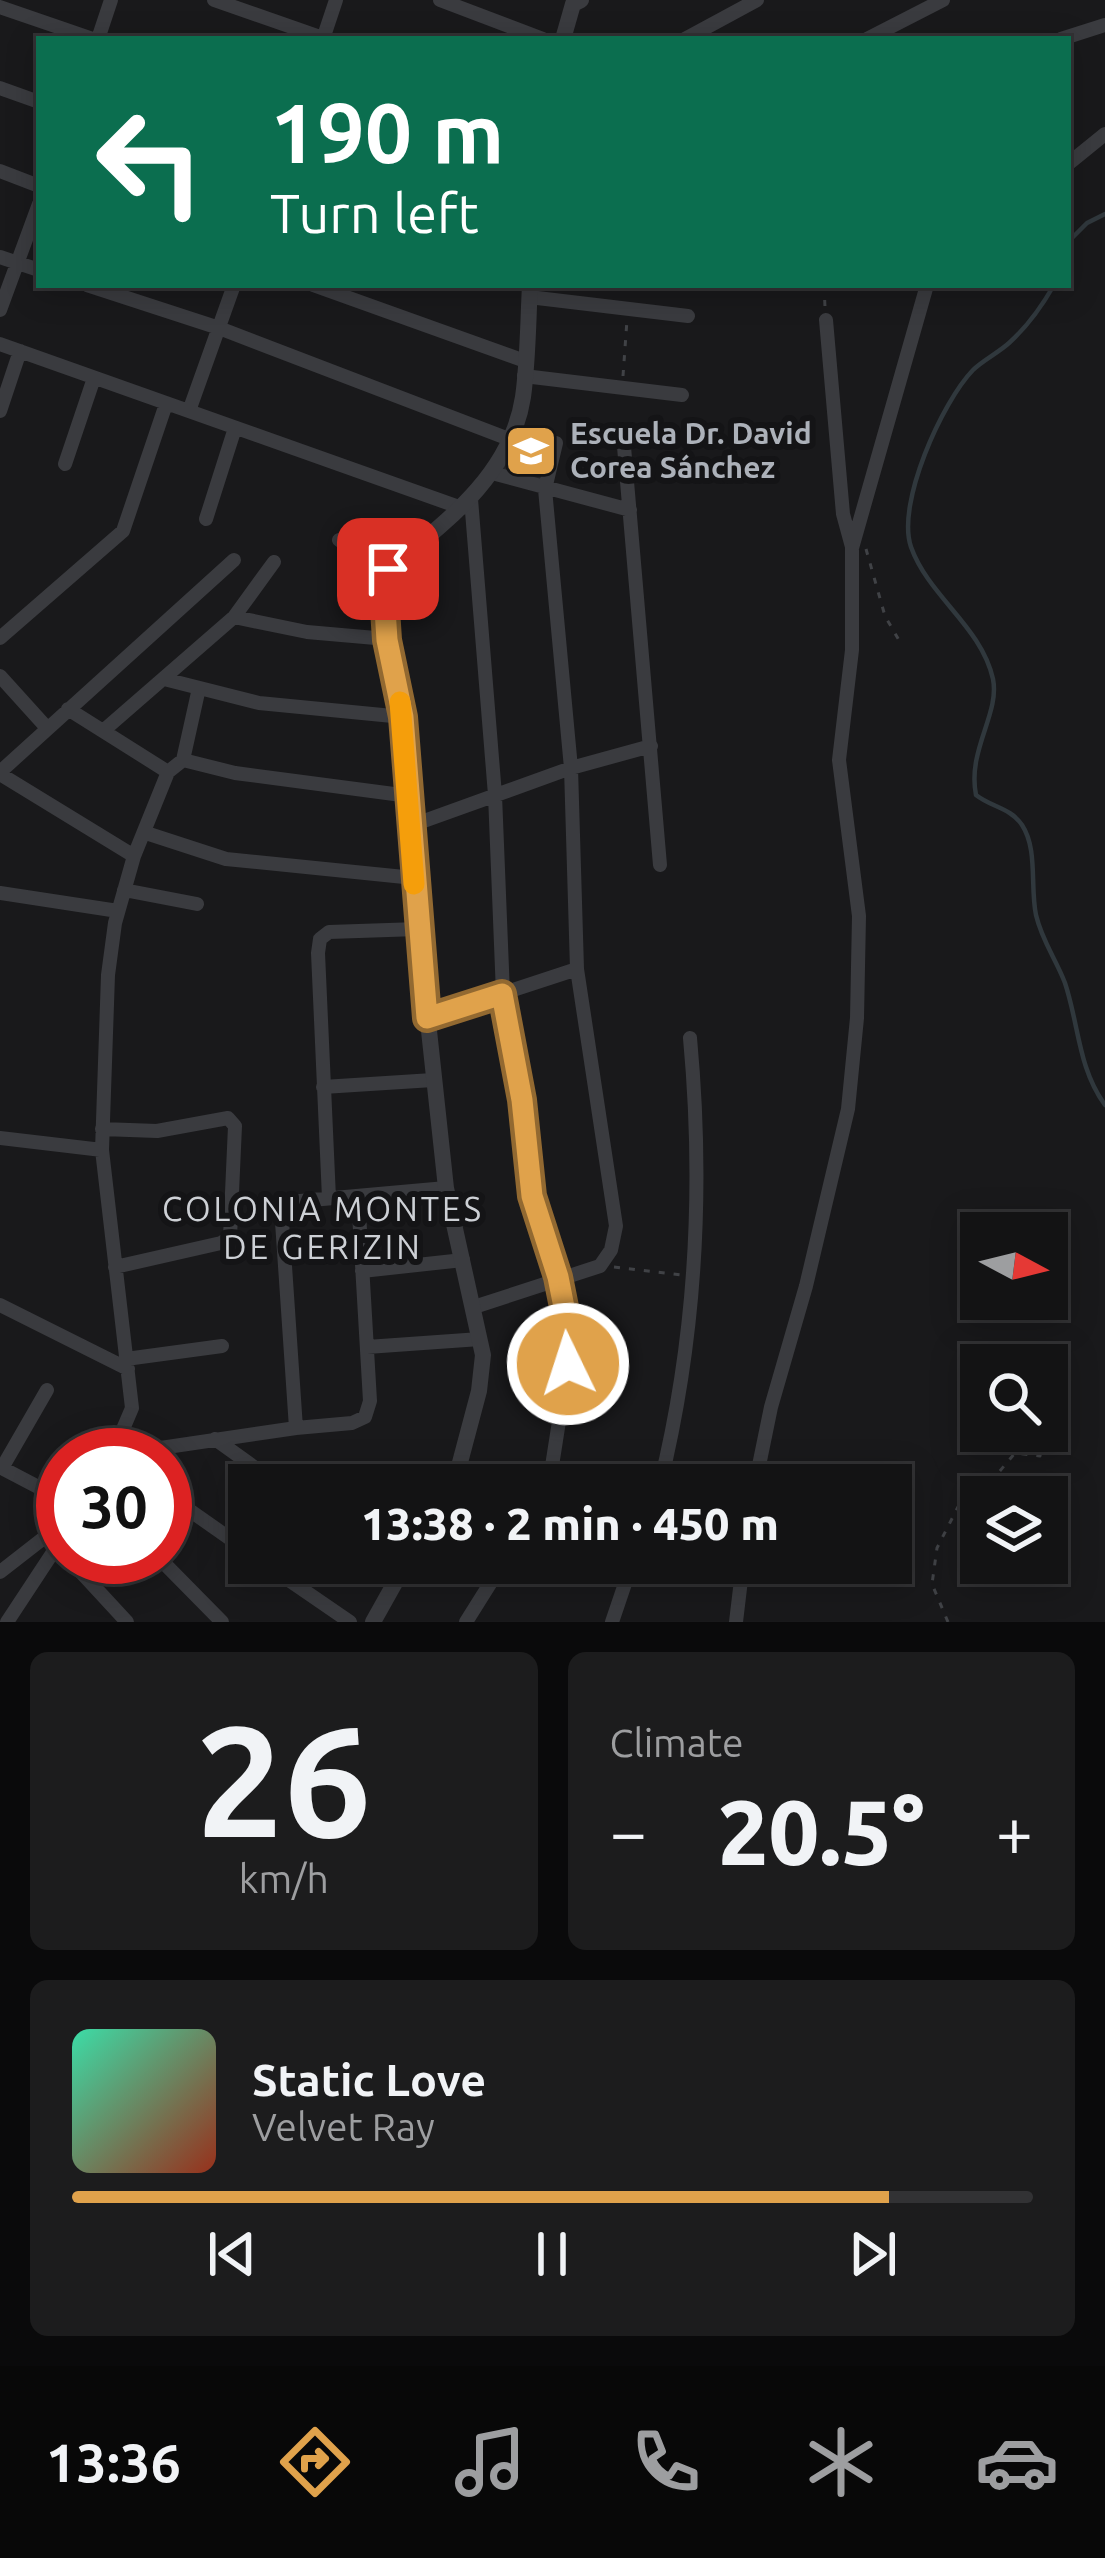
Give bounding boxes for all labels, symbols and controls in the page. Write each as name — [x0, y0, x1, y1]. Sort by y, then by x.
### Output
icon: left — [72, 84, 228, 240]
text: 190 m — [270, 85, 504, 179]
text: Turn left — [270, 183, 479, 243]
place label: Escuela Dr. David Corea Sánchez — [570, 416, 812, 484]
school or university icon: Escuela Dr. David Corea Sánchez — [503, 423, 559, 479]
pin — [337, 518, 439, 620]
icon: arrive — [355, 536, 421, 602]
district label: COLONIA MONTES DE GERIZIN — [162, 1190, 484, 1265]
north arrow — [960, 1212, 1068, 1320]
map controls — [960, 1212, 1068, 1584]
position arrow — [505, 1301, 631, 1427]
button: search — [960, 1344, 1068, 1452]
speed limit sign: 30 — [36, 1428, 192, 1584]
button: layers — [960, 1476, 1068, 1584]
text: 13:38 · 2 min · 450 m — [361, 1498, 779, 1549]
text: 26 — [196, 1692, 372, 1866]
text: Climate — [610, 1721, 744, 1764]
text: 20.5° — [718, 1781, 925, 1882]
text: − — [610, 1794, 647, 1868]
text: + — [996, 1794, 1033, 1868]
text: km/h — [239, 1857, 329, 1900]
text: Static Love — [252, 2054, 486, 2105]
text: Velvet Ray — [252, 2105, 435, 2148]
icon: previous — [199, 2221, 265, 2287]
icon: pause — [519, 2221, 585, 2287]
icon: next — [840, 2221, 906, 2287]
icon: directions — [273, 2420, 357, 2504]
icon: music — [448, 2420, 532, 2504]
icon: phone — [624, 2420, 708, 2504]
icon: climate — [799, 2420, 883, 2504]
icon: car — [975, 2420, 1059, 2504]
text: 13:36 — [46, 2432, 181, 2492]

